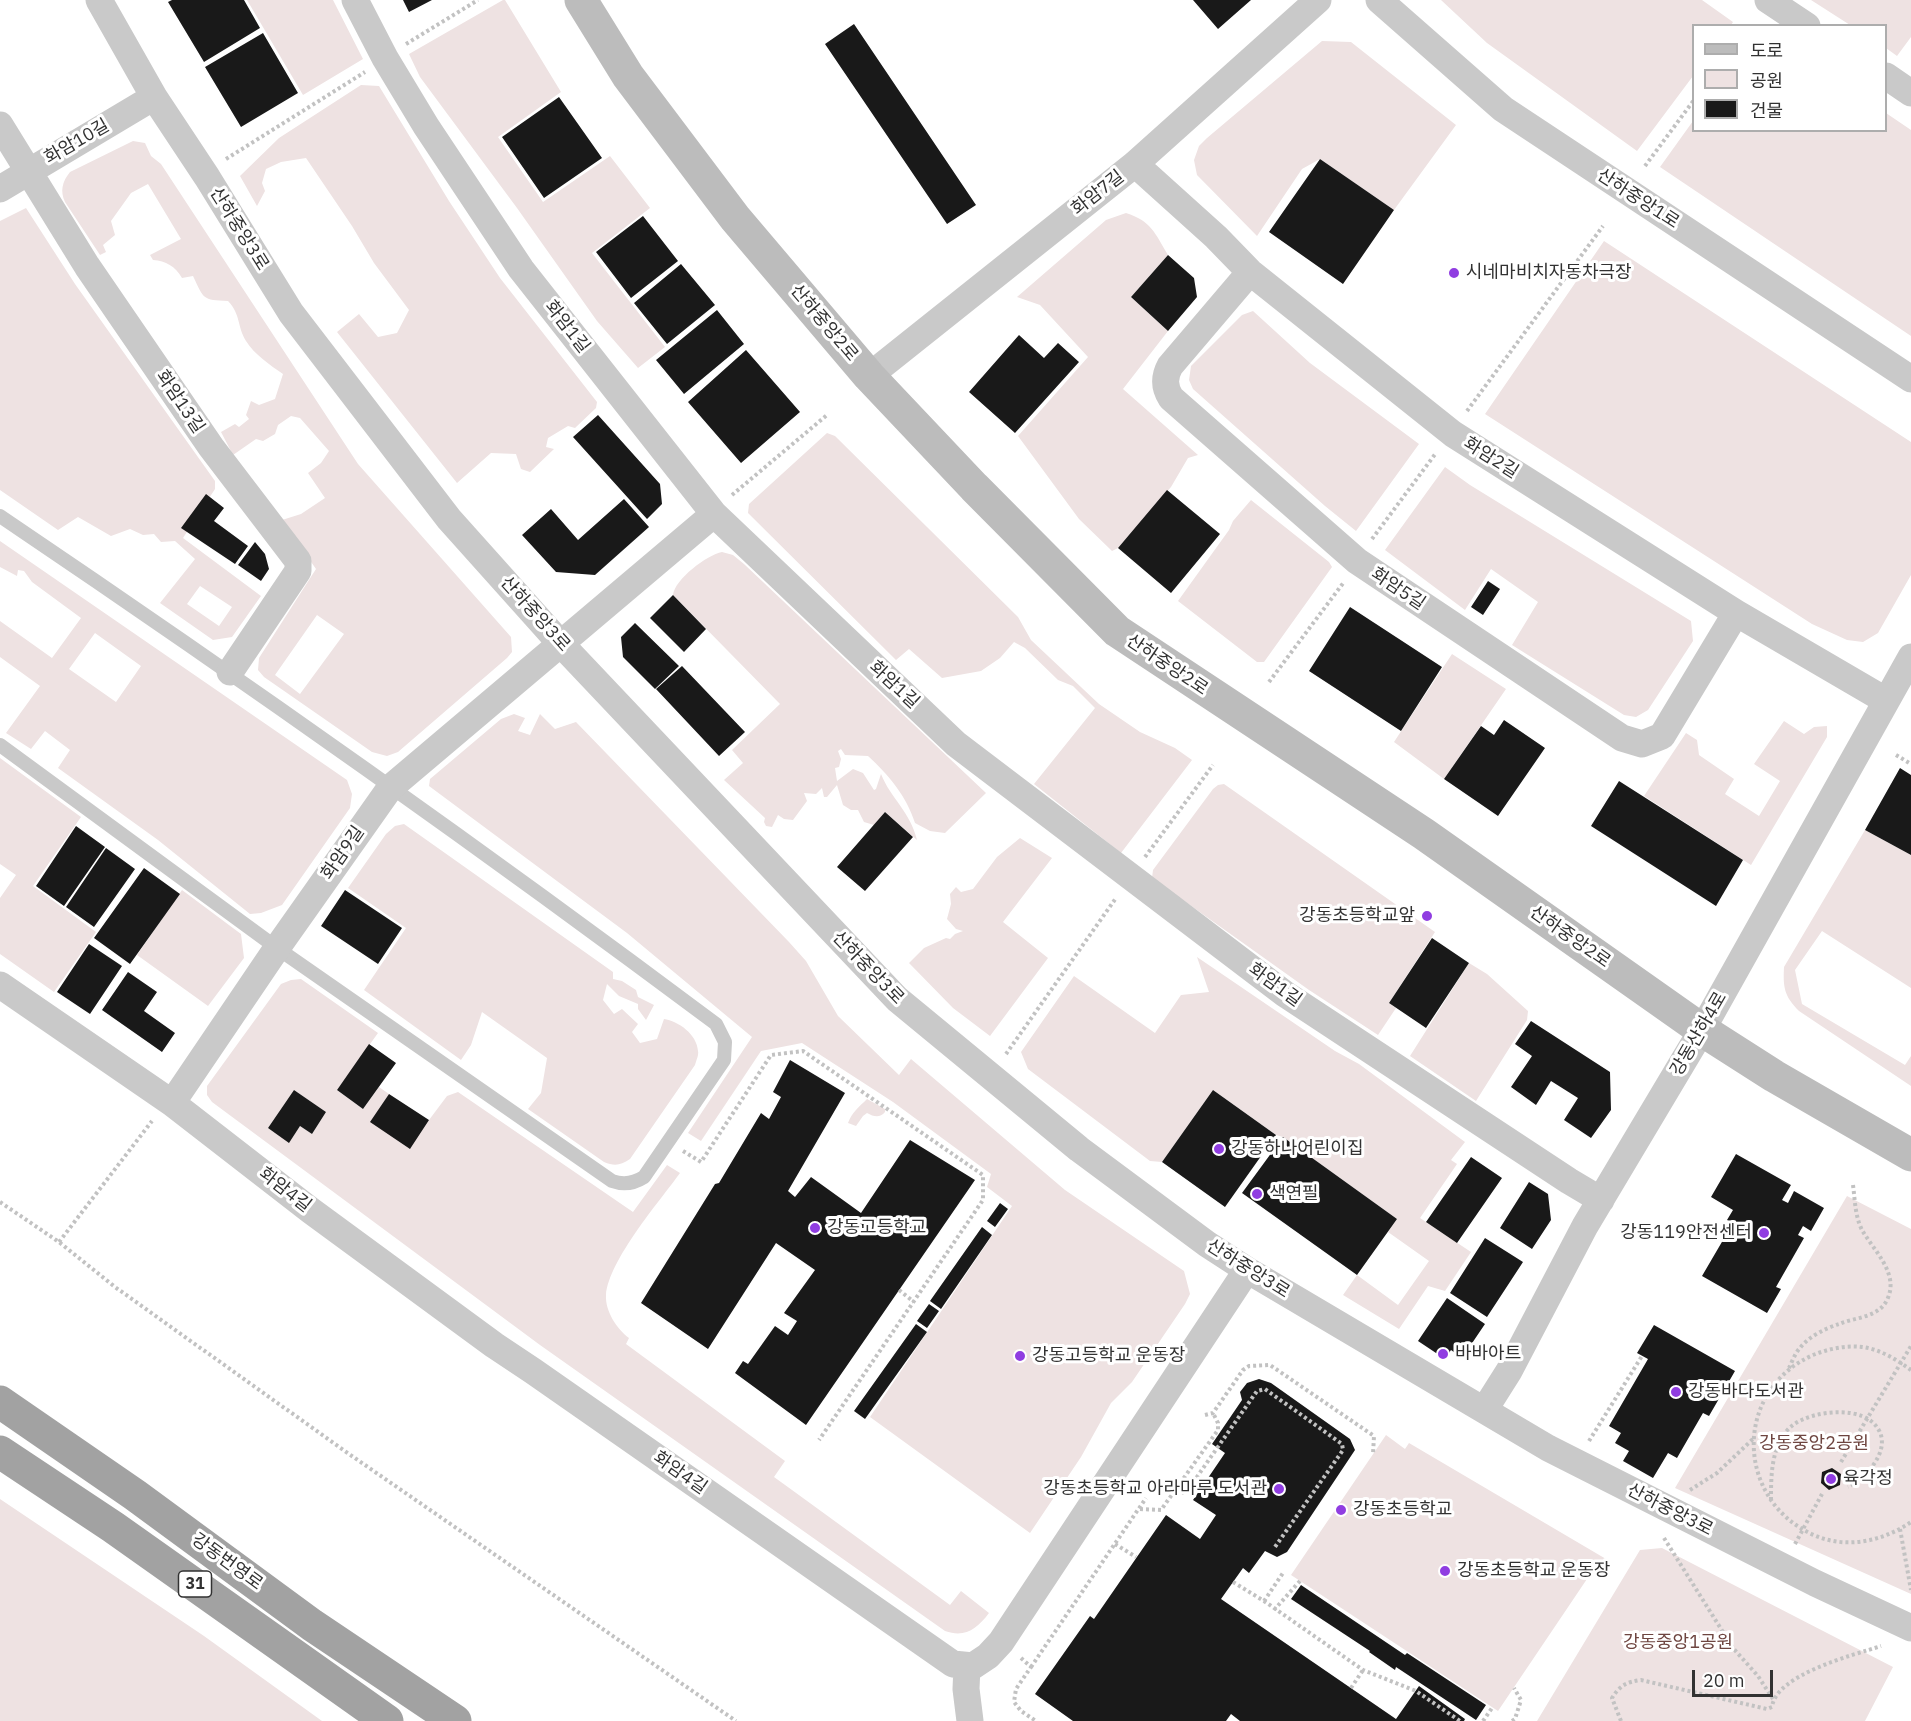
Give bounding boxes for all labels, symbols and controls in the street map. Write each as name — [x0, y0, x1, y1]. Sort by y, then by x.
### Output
legend — [1692, 24, 1887, 132]
text: 도로 — [1750, 39, 1783, 62]
text: 공원 — [1750, 69, 1783, 92]
text: 건물 — [1750, 99, 1783, 122]
street label: 화암10길 — [41, 115, 113, 169]
street label: 산하중앙1로 — [1593, 164, 1683, 234]
street label: 화암7길 — [1068, 166, 1128, 220]
street label: 산하중앙3로 — [205, 184, 273, 274]
place label: 시네마비치자동차극장 — [1466, 262, 1632, 284]
marker: 시네마비치자동차극장 — [1447, 266, 1461, 280]
street label: 산하중앙2로 — [786, 280, 862, 366]
street label: 화암1길 — [540, 297, 594, 357]
street label: 화암13길 — [151, 366, 209, 438]
street label: 화암2길 — [1460, 433, 1522, 483]
street label: 화암5길 — [1367, 563, 1429, 615]
street label: 산하중앙3로 — [496, 572, 574, 656]
street label: 산하중앙2로 — [1122, 630, 1212, 700]
street label: 화암1길 — [865, 656, 923, 714]
street label: 화암9길 — [317, 822, 369, 884]
street label: 산하중앙2로 — [1525, 901, 1615, 973]
place label: 강동초등학교앞 — [1299, 905, 1415, 927]
marker: 강동초등학교앞 — [1420, 909, 1434, 923]
street label: 산하중앙3로 — [828, 927, 908, 1009]
street label: 화암1길 — [1244, 958, 1306, 1012]
street label: 강동산하4로 — [1666, 988, 1732, 1080]
place label: 강동하나어린이집 — [1231, 1138, 1363, 1160]
marker: 강동하나어린이집 — [1212, 1142, 1226, 1156]
street label: 화암4길 — [255, 1163, 315, 1217]
place label: 색연필 — [1269, 1183, 1319, 1205]
marker: 색연필 — [1250, 1187, 1264, 1201]
place label: 강동고등학교 — [827, 1217, 926, 1239]
marker: 강동고등학교 — [808, 1221, 822, 1235]
place label: 강동119안전센터 — [1620, 1222, 1752, 1244]
marker: 강동119안전센터 — [1757, 1226, 1771, 1240]
street label: 산하중앙3로 — [1203, 1235, 1293, 1303]
place label: 바바아트 — [1455, 1343, 1521, 1365]
place label: 강동고등학교 운동장 — [1032, 1345, 1185, 1367]
marker: 바바아트 — [1436, 1347, 1450, 1361]
marker: 강동고등학교 운동장 — [1013, 1349, 1027, 1363]
place label: 강동바다도서관 — [1688, 1381, 1804, 1403]
marker: 강동바다도서관 — [1669, 1385, 1683, 1399]
park label: 강동중앙2공원 — [1759, 1433, 1869, 1455]
street label: 화암4길 — [649, 1447, 711, 1499]
place label: 육각정 — [1843, 1468, 1893, 1490]
marker: 육각정 — [1824, 1472, 1838, 1486]
place label: 강동초등학교 아라마루 도서관 — [1043, 1478, 1267, 1500]
street label: 산하중앙3로 — [1623, 1479, 1717, 1541]
marker: 강동초등학교 아라마루 도서관 — [1272, 1482, 1286, 1496]
place label: 강동초등학교 — [1353, 1499, 1452, 1521]
marker: 강동초등학교 — [1334, 1503, 1348, 1517]
street label: 강동번영로 — [187, 1529, 267, 1595]
place label: 강동초등학교 운동장 — [1457, 1560, 1610, 1582]
marker: 강동초등학교 운동장 — [1438, 1564, 1452, 1578]
road number: 31 — [178, 1571, 212, 1597]
park label: 강동중앙1공원 — [1623, 1632, 1733, 1654]
scale bar — [1695, 1658, 1776, 1696]
text: 20 m — [1703, 1669, 1745, 1692]

